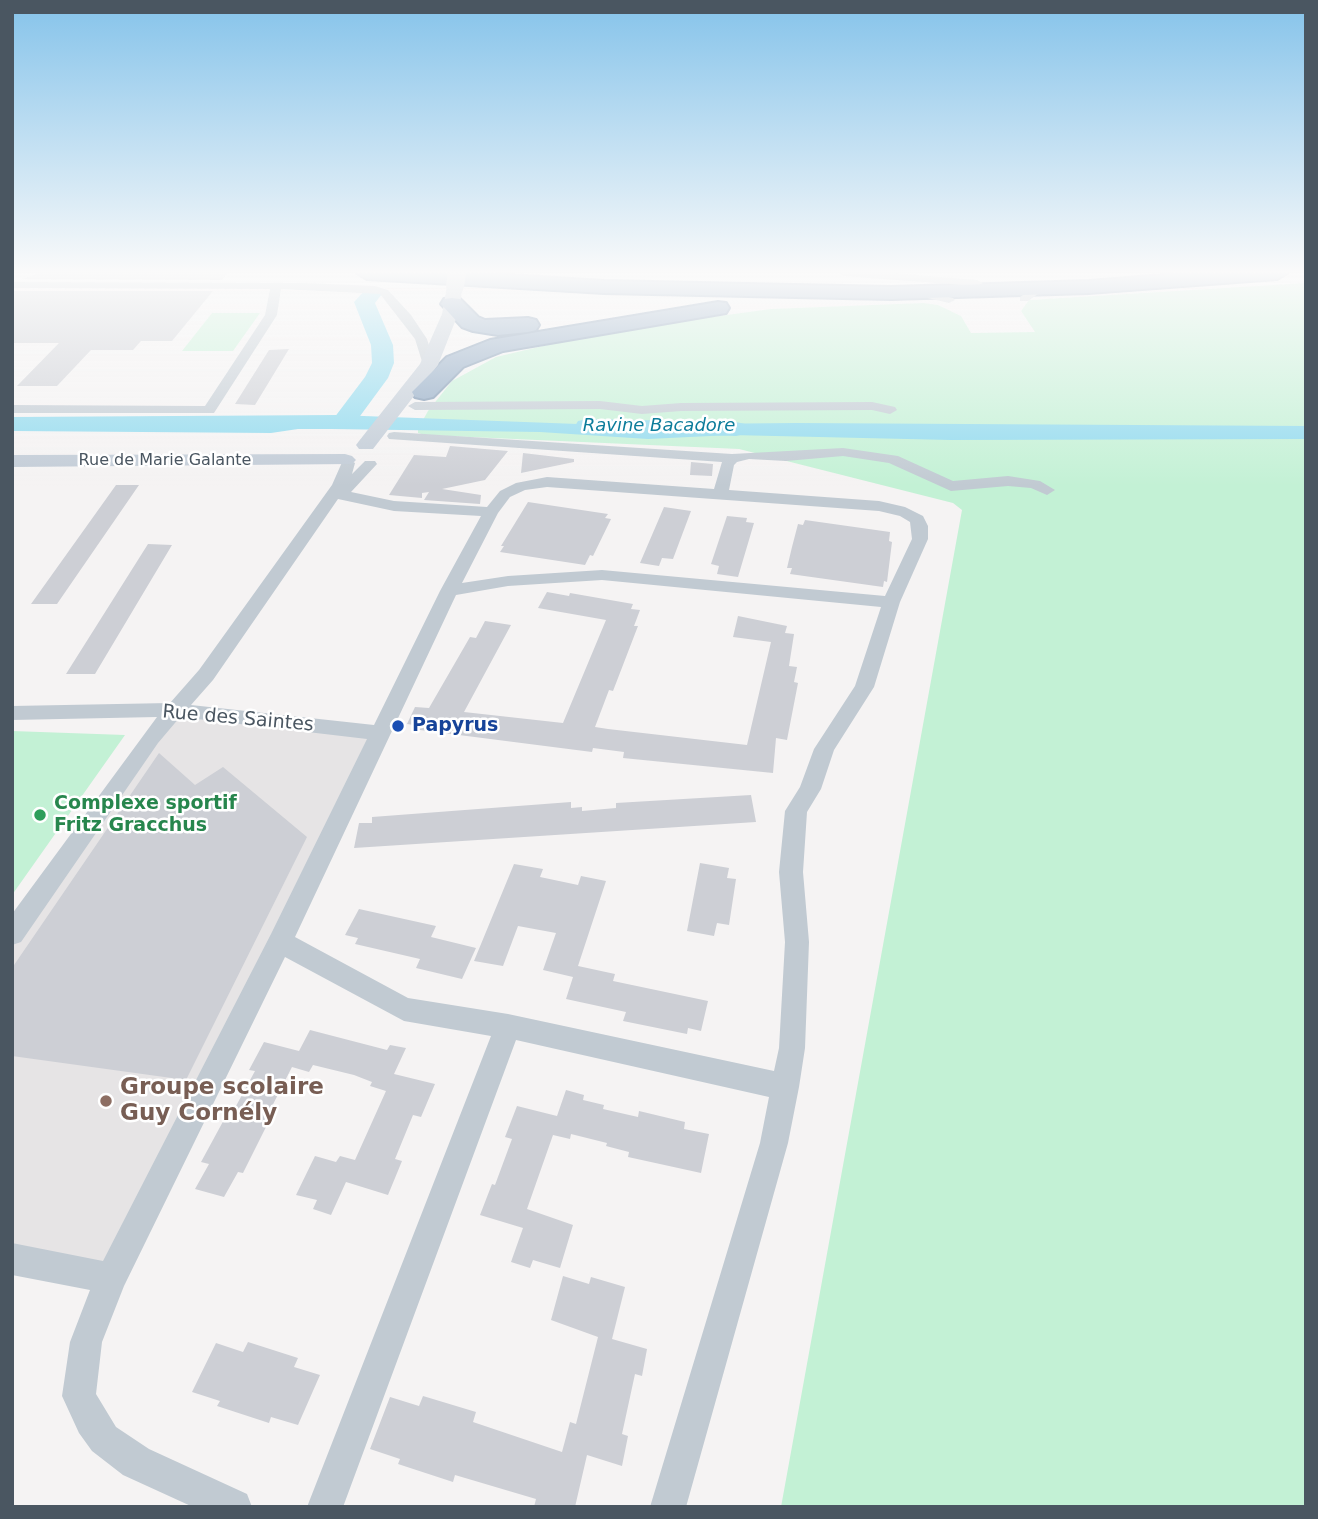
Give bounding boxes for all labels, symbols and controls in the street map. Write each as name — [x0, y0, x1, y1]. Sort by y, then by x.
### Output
water label: Ravine Bacadore — [583, 415, 735, 437]
street label: Rue de Marie Galante — [79, 451, 251, 471]
street label: Rue des Saintes — [161, 701, 315, 737]
place label: Papyrus — [412, 715, 498, 737]
marker: Papyrus — [390, 718, 406, 734]
place label: Complexe sportif Fritz Gracchus — [54, 793, 237, 837]
marker: Complexe sportif Fritz Gracchus — [32, 807, 48, 823]
place label: Groupe scolaire Guy Cornély — [120, 1074, 324, 1128]
marker: Groupe scolaire Guy Cornély — [98, 1093, 114, 1109]

